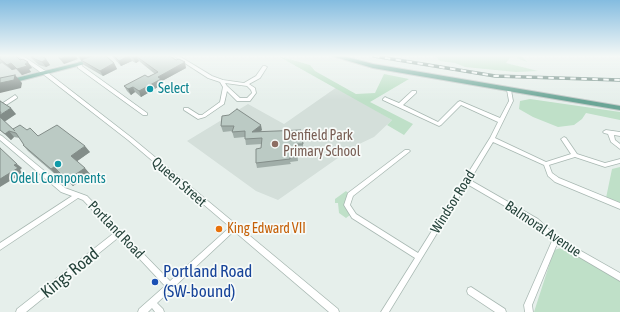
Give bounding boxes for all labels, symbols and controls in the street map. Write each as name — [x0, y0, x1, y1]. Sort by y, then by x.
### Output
place label: Select — [158, 81, 189, 97]
marker: Select — [145, 84, 155, 94]
place label: Denfield Park Primary School — [283, 128, 360, 160]
marker: Denfield Park Primary School — [270, 139, 280, 149]
street label: Queen Street — [148, 154, 210, 210]
marker: Odell Components — [53, 159, 63, 169]
street label: Windsor Road — [427, 167, 479, 237]
place label: Odell Components — [10, 171, 106, 187]
street label: Balmoral Avenue — [502, 197, 584, 261]
street label: Portland Road — [84, 198, 148, 262]
place label: King Edward VII — [227, 221, 306, 237]
marker: King Edward VII — [214, 224, 224, 234]
street label: Kings Road — [37, 243, 103, 303]
place label: Portland Road (SW-bound) — [163, 262, 252, 302]
marker: Portland Road (SW-bound) — [150, 277, 160, 287]

